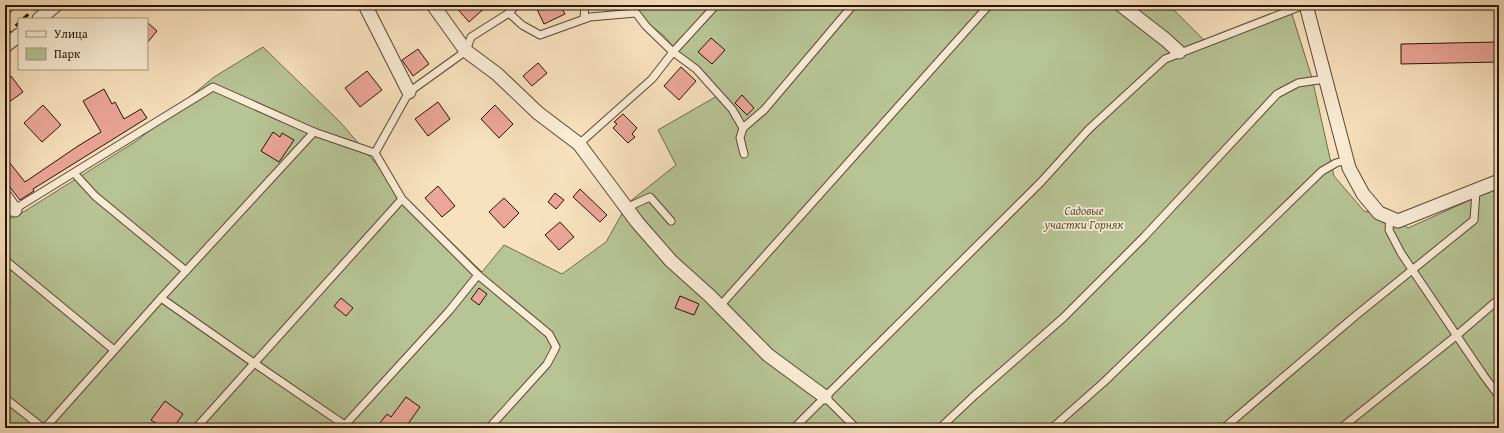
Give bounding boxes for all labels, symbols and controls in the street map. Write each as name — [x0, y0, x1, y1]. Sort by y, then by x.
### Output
legend — [18, 18, 148, 70]
text: Улица — [54, 25, 88, 42]
text: Парк — [54, 45, 81, 62]
park label: Садовые участки Горняк — [1042, 202, 1124, 233]

